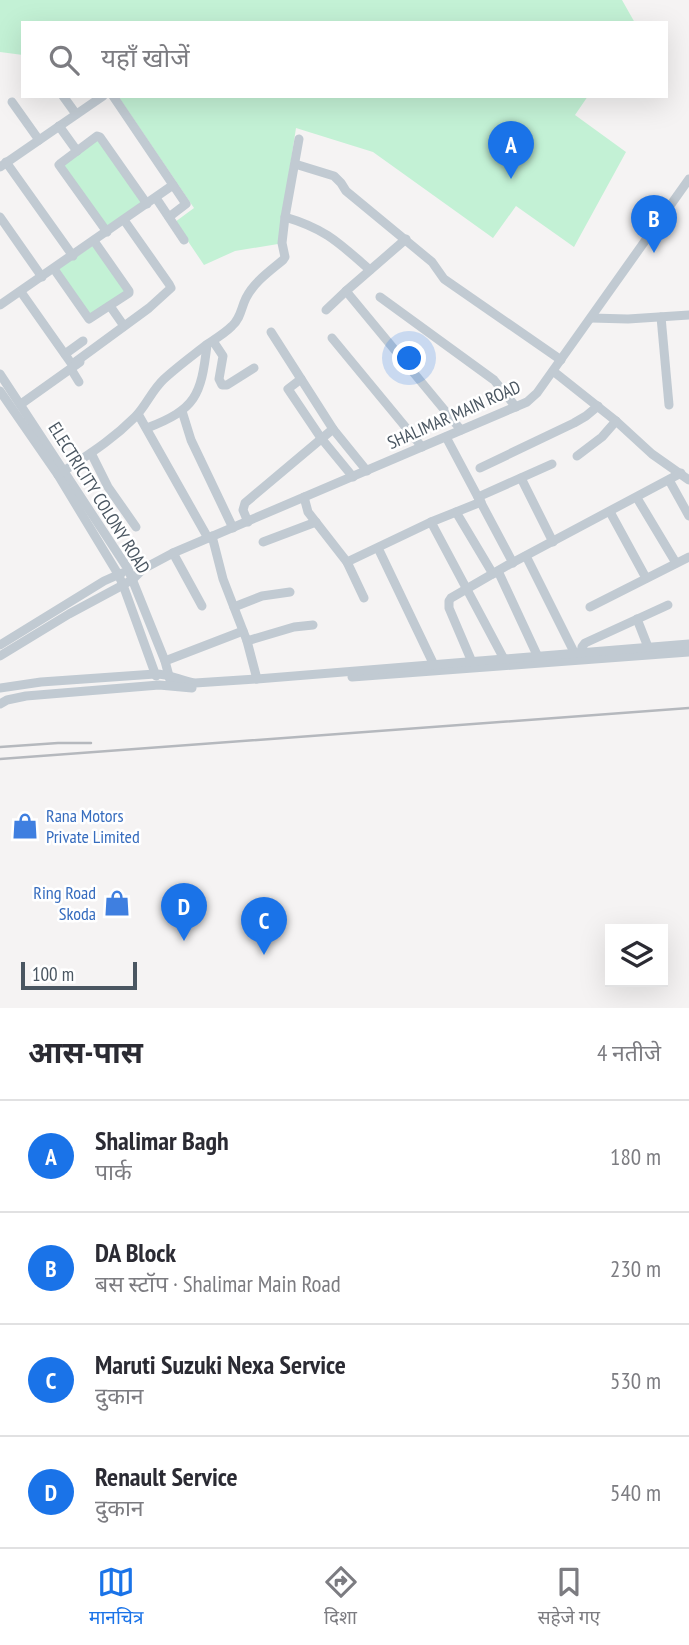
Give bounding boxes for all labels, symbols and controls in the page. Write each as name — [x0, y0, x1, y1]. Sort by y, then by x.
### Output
search box — [21, 21, 668, 98]
icon: search — [45, 41, 83, 79]
text: यहाँ खोजें — [101, 41, 189, 74]
pin: A — [488, 121, 534, 179]
pin: B — [631, 195, 677, 253]
your location — [392, 341, 426, 375]
street label: SHALIMAR MAIN ROAD — [384, 375, 524, 454]
street label: ELECTRICITY COLONY ROAD — [43, 418, 155, 578]
place label: Rana Motors Private Limited — [46, 804, 140, 848]
shop icon: Rana Motors Private Limited — [10, 811, 40, 841]
place label: Ring Road Skoda — [33, 881, 96, 925]
pin: D — [161, 883, 207, 941]
shop icon: Ring Road Skoda — [102, 888, 132, 918]
pin: C — [241, 897, 287, 955]
map controls — [605, 924, 668, 987]
button: layers — [605, 924, 668, 987]
scale bar — [21, 959, 136, 991]
text: 100 m — [32, 962, 74, 986]
text: आस-पास — [28, 1032, 143, 1071]
text: 4 नतीजे — [597, 1038, 661, 1067]
text: Shalimar Bagh — [95, 1124, 229, 1157]
text: A — [45, 1142, 57, 1171]
text: 180 m — [610, 1142, 661, 1171]
text: पार्क — [95, 1157, 132, 1186]
text: DA Block — [95, 1236, 176, 1269]
text: B — [45, 1254, 57, 1283]
text: 230 m — [610, 1254, 661, 1283]
text: बस स्टॉप · Shalimar Main Road — [95, 1269, 341, 1298]
text: Maruti Suzuki Nexa Service — [95, 1348, 346, 1381]
text: C — [46, 1366, 56, 1395]
text: 530 m — [610, 1366, 661, 1395]
text: दुकान — [95, 1381, 144, 1410]
text: Renault Service — [95, 1460, 238, 1493]
text: D — [45, 1478, 57, 1507]
text: 540 m — [610, 1478, 661, 1507]
text: दुकान — [95, 1493, 144, 1522]
tab: मानचित्र — [89, 1563, 143, 1632]
tab: दिशा — [322, 1563, 360, 1632]
tab: सहेजे गए — [538, 1563, 600, 1632]

